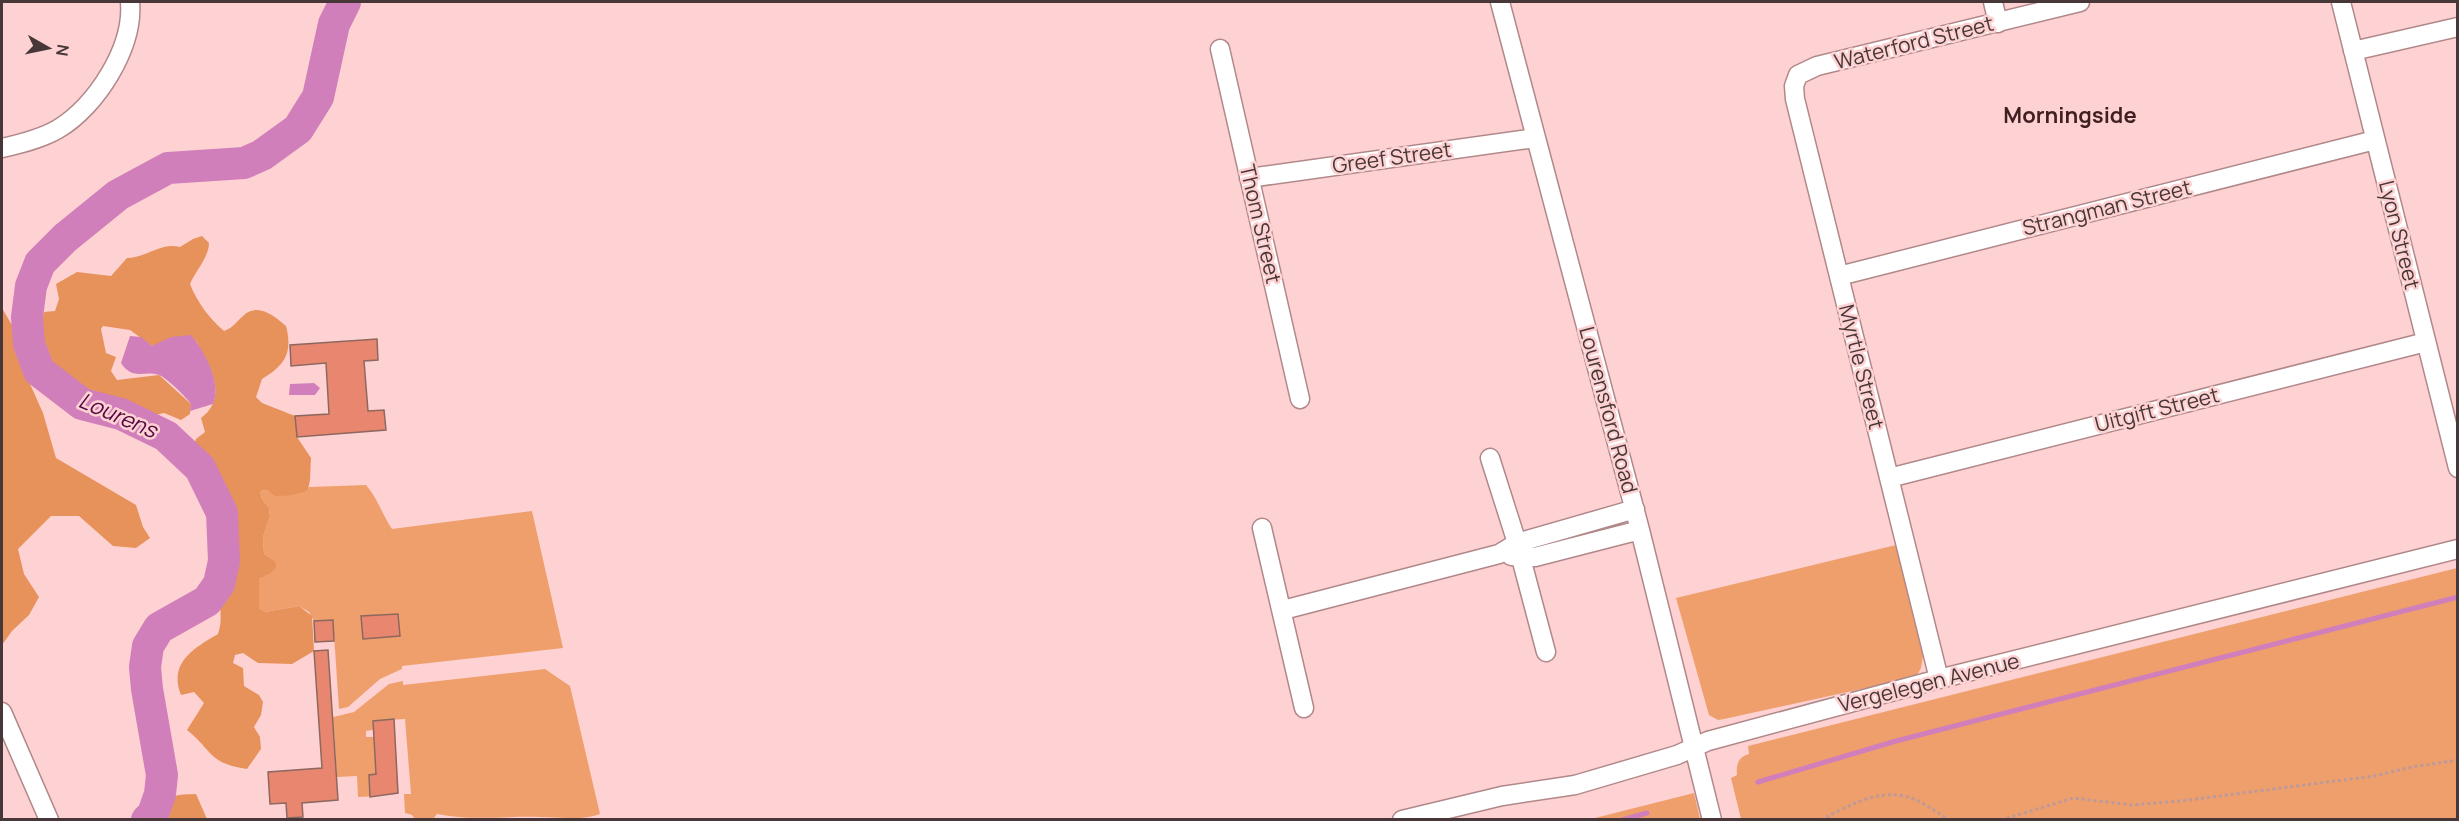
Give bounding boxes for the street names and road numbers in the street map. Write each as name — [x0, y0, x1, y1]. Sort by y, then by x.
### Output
street label: Waterford Street — [1831, 9, 1996, 75]
street label: Greef Street — [1330, 135, 1453, 179]
street label: Thom Street — [1234, 162, 1288, 286]
street label: Strangman Street — [2019, 173, 2194, 242]
street label: Lyon Street — [2373, 177, 2427, 292]
street label: Myrtle Street — [1833, 301, 1891, 432]
street label: Lourensford Road — [1573, 323, 1645, 496]
street label: Uitgift Street — [2092, 380, 2222, 438]
street label: Vergelegen Avenue — [1835, 646, 2022, 718]

